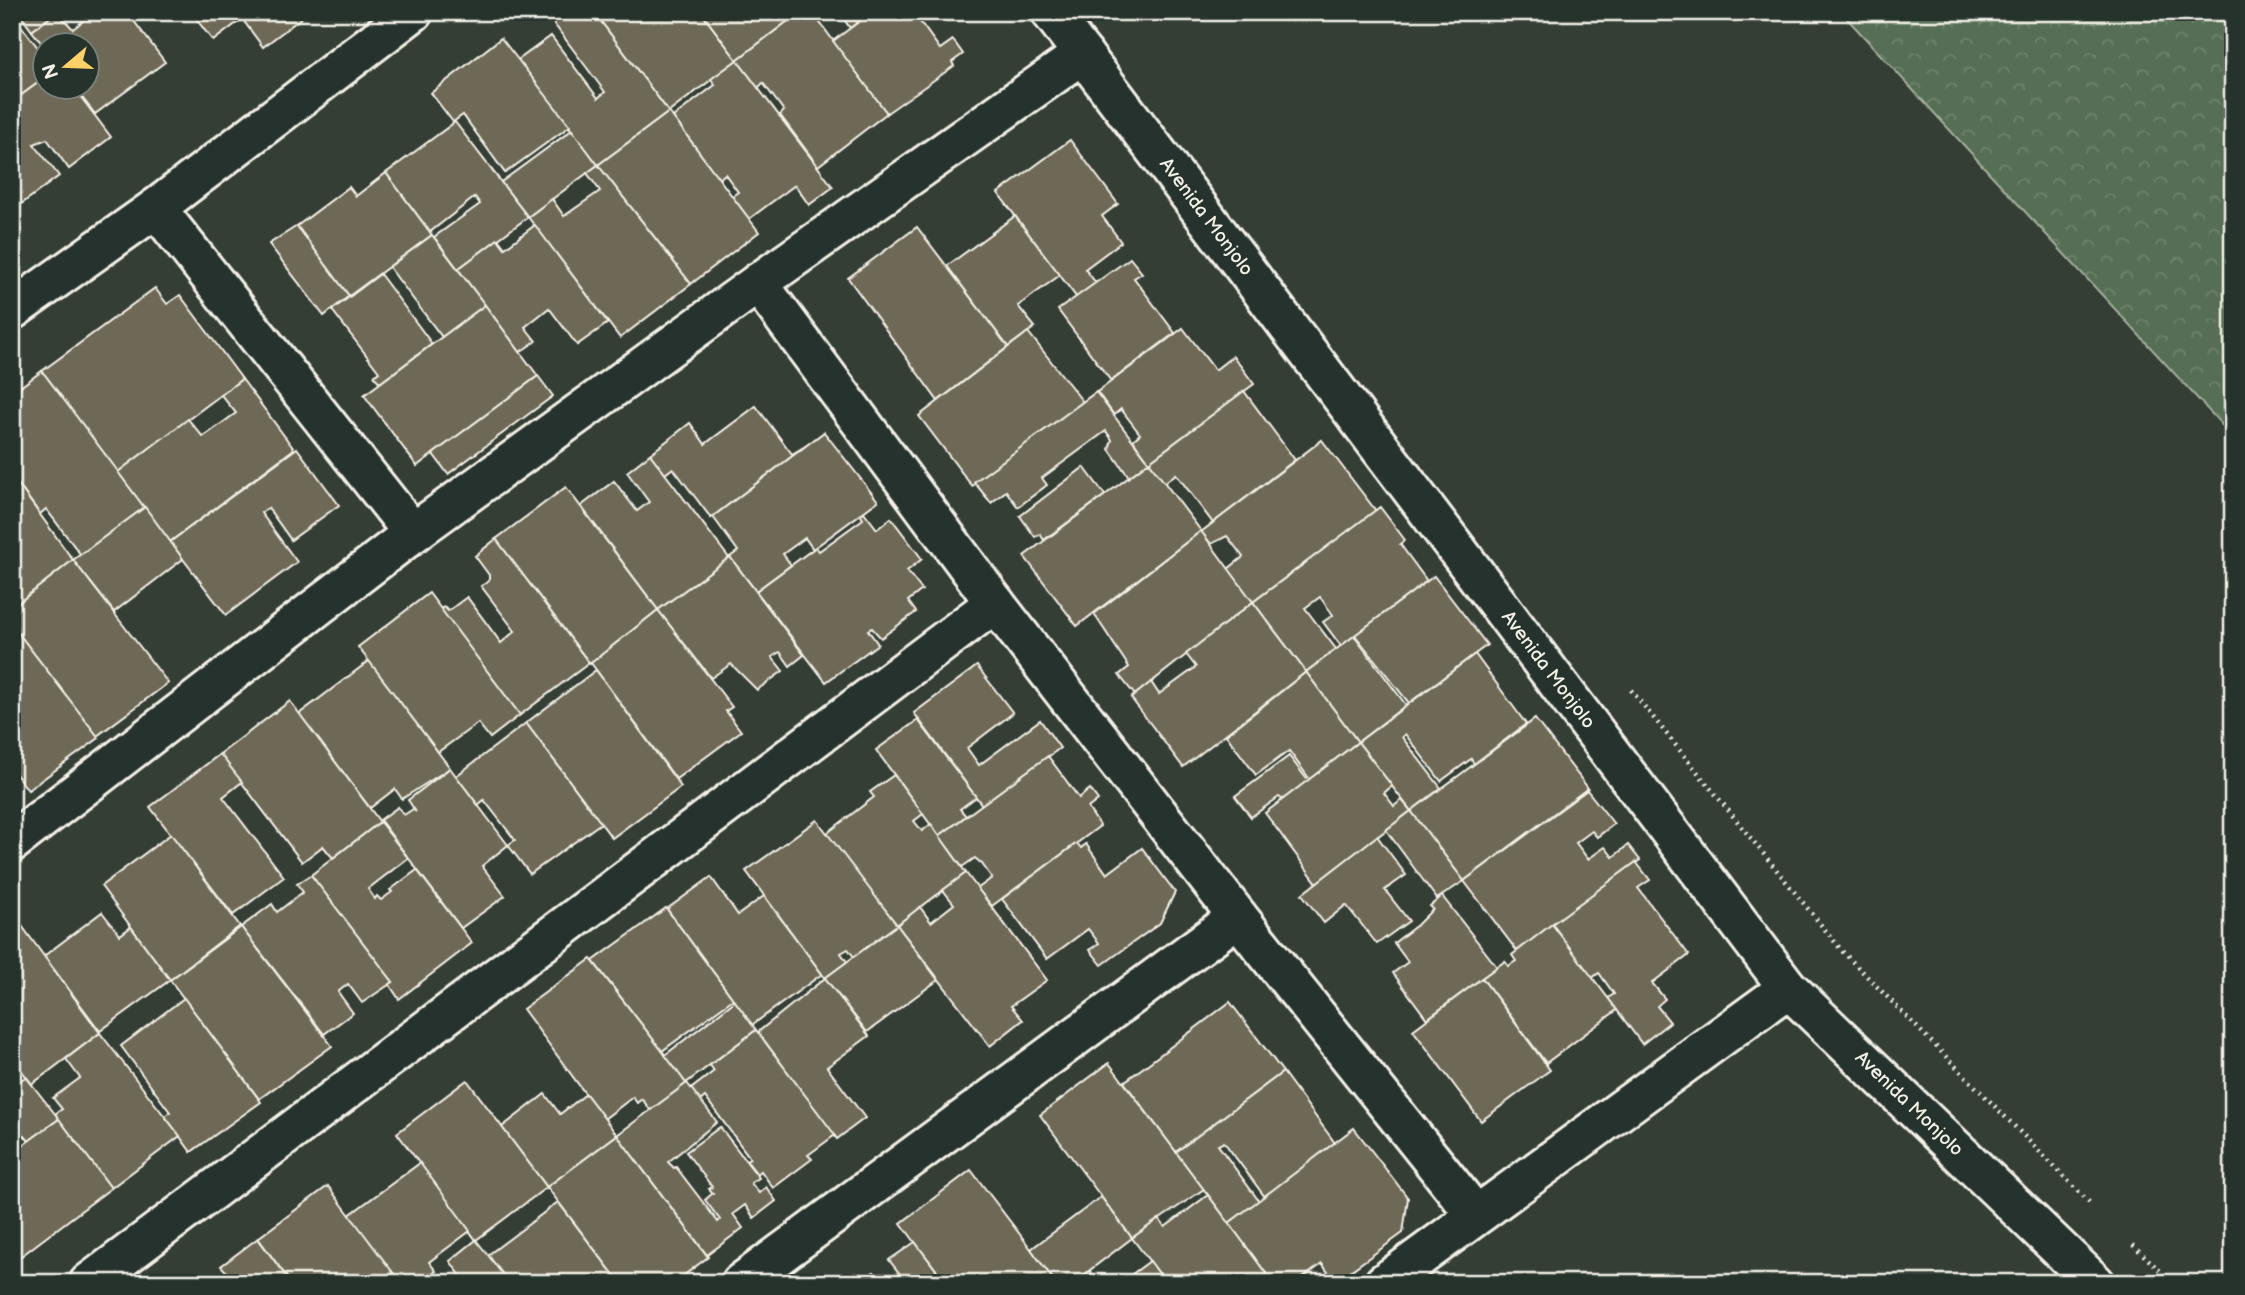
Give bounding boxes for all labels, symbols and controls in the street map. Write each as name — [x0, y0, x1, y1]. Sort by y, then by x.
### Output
north arrow — [32, 32, 102, 102]
text: N — [38, 61, 65, 82]
street label: Avenida Monjolo — [1154, 154, 1258, 280]
street label: Avenida Monjolo — [1496, 607, 1600, 733]
street label: Avenida Monjolo — [1850, 1047, 1968, 1161]

